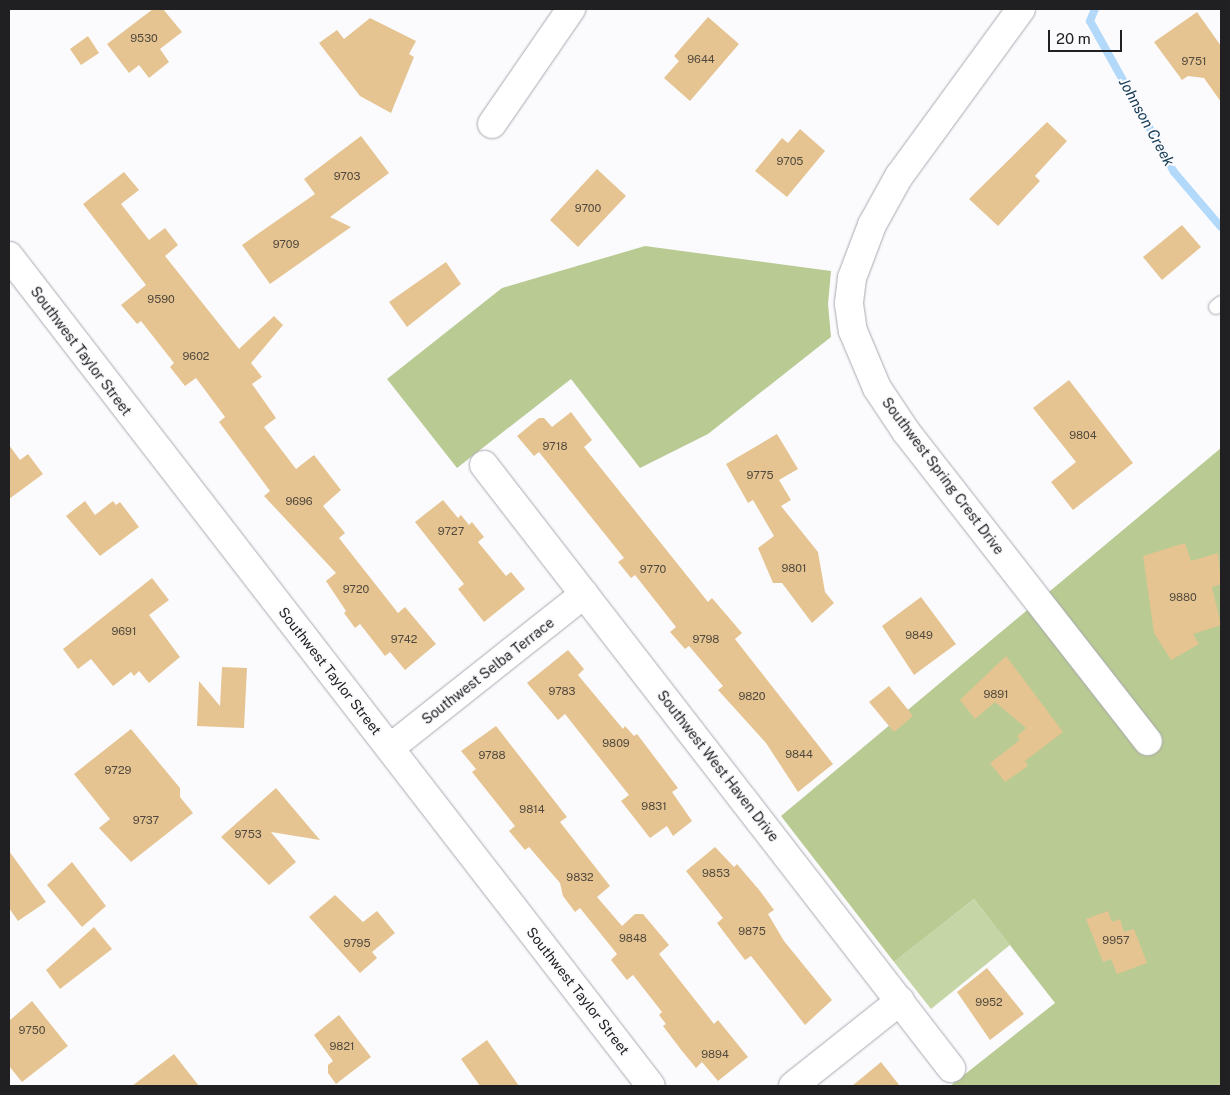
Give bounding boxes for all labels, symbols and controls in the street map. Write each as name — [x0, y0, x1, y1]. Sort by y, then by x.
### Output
scale bar — [1050, 20, 1124, 52]
text: 20 m — [1056, 30, 1091, 47]
house number: 9530 — [130, 31, 158, 45]
house number: 9644 — [687, 52, 715, 66]
house number: 9751 — [1182, 54, 1206, 68]
water label: Johnson Creek — [1115, 75, 1179, 169]
house number: 9705 — [777, 154, 803, 168]
house number: 9703 — [334, 169, 360, 183]
house number: 9700 — [575, 201, 601, 215]
house number: 9709 — [273, 237, 299, 251]
street label: Southwest Taylor Street — [27, 283, 135, 419]
house number: 9590 — [147, 292, 175, 306]
house number: 9602 — [183, 349, 209, 363]
street label: Southwest Spring Crest Drive — [878, 394, 1008, 558]
house number: 9804 — [1069, 428, 1097, 442]
house number: 9718 — [542, 439, 568, 453]
house number: 9775 — [746, 468, 774, 482]
house number: 9696 — [285, 494, 313, 508]
house number: 9727 — [438, 524, 464, 538]
house number: 9801 — [781, 561, 807, 575]
house number: 9770 — [640, 562, 666, 576]
house number: 9720 — [343, 582, 369, 596]
house number: 9880 — [1169, 590, 1197, 604]
street label: Southwest Taylor Street — [275, 604, 385, 738]
street label: Southwest Selba Terrace — [419, 614, 557, 728]
house number: 9691 — [112, 624, 136, 638]
house number: 9849 — [905, 628, 933, 642]
house number: 9742 — [391, 632, 417, 646]
house number: 9798 — [693, 632, 719, 646]
house number: 9783 — [548, 684, 576, 698]
street label: Southwest West Haven Drive — [654, 687, 782, 845]
house number: 9891 — [983, 687, 1009, 701]
house number: 9820 — [738, 689, 766, 703]
house number: 9809 — [602, 736, 630, 750]
house number: 9844 — [785, 747, 813, 761]
house number: 9788 — [478, 748, 506, 762]
house number: 9729 — [105, 763, 131, 777]
house number: 9831 — [641, 799, 667, 813]
house number: 9814 — [519, 802, 545, 816]
house number: 9737 — [133, 813, 159, 827]
house number: 9753 — [234, 827, 262, 841]
house number: 9853 — [702, 866, 730, 880]
house number: 9832 — [566, 870, 594, 884]
street label: Southwest Taylor Street — [523, 924, 633, 1058]
house number: 9875 — [738, 924, 766, 938]
house number: 9848 — [619, 931, 647, 945]
house number: 9957 — [1102, 933, 1130, 947]
house number: 9795 — [344, 936, 370, 950]
house number: 9952 — [975, 995, 1003, 1009]
house number: 9750 — [18, 1023, 46, 1037]
house number: 9821 — [330, 1039, 354, 1053]
house number: 9894 — [701, 1047, 729, 1061]

